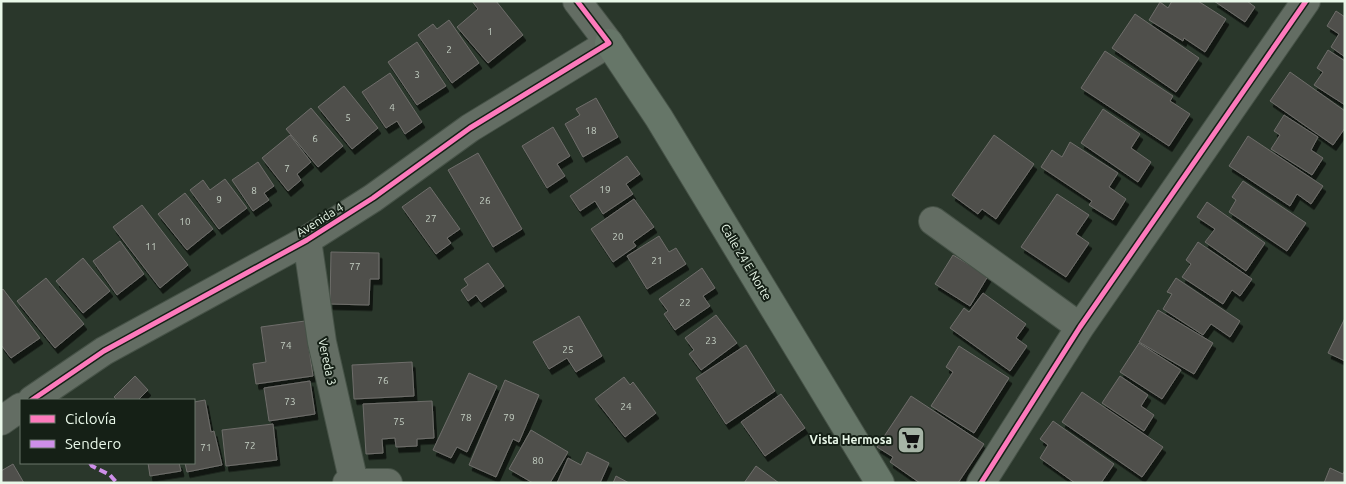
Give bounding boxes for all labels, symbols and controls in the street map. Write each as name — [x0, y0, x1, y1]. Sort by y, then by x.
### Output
house number: 1 — [487, 26, 493, 37]
house number: 2 — [446, 44, 452, 55]
house number: 3 — [414, 69, 420, 80]
house number: 4 — [389, 102, 395, 113]
house number: 5 — [345, 112, 351, 123]
house number: 18 — [585, 125, 597, 136]
house number: 6 — [312, 133, 318, 144]
house number: 7 — [284, 163, 290, 174]
house number: 19 — [599, 184, 611, 195]
house number: 8 — [251, 185, 257, 196]
house number: 9 — [216, 194, 222, 205]
house number: 26 — [479, 195, 491, 206]
street label: Avenida 4 — [294, 200, 346, 239]
house number: 27 — [425, 213, 437, 224]
house number: 10 — [179, 216, 191, 227]
street label: Calle 24 E Norte — [719, 221, 774, 302]
house number: 20 — [612, 231, 624, 242]
house number: 11 — [145, 241, 157, 252]
house number: 21 — [651, 255, 663, 266]
house number: 77 — [349, 261, 361, 272]
house number: 22 — [679, 297, 691, 308]
house number: 23 — [705, 335, 717, 346]
street label: Vereda 3 — [316, 337, 339, 387]
house number: 74 — [280, 340, 292, 351]
house number: 25 — [562, 344, 574, 355]
house number: 76 — [377, 375, 389, 386]
house number: 73 — [284, 396, 296, 407]
legend — [20, 399, 195, 464]
house number: 24 — [620, 401, 632, 412]
text: Ciclovía — [65, 410, 116, 427]
house number: 78 — [460, 412, 472, 423]
house number: 79 — [503, 412, 515, 423]
house number: 75 — [393, 416, 405, 427]
supermarket icon: Vista Hermosa — [896, 425, 926, 455]
place label: Vista Hermosa — [810, 433, 892, 446]
text: Sendero — [65, 435, 121, 452]
house number: 72 — [244, 440, 256, 451]
house number: 71 — [200, 442, 212, 453]
house number: 80 — [532, 455, 544, 466]

